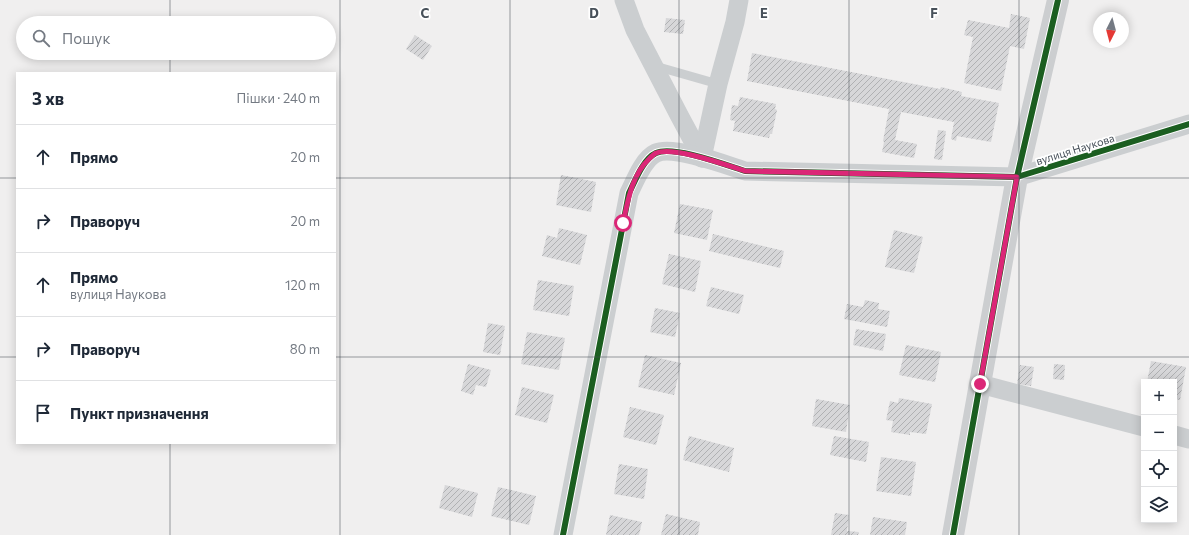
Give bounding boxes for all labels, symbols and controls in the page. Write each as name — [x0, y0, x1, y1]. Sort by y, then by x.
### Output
text: C — [421, 5, 430, 21]
text: D — [589, 5, 599, 21]
text: E — [760, 5, 768, 21]
text: F — [930, 5, 938, 21]
north arrow — [1093, 12, 1129, 48]
search box — [16, 16, 336, 60]
icon: search — [30, 27, 52, 49]
text: Пошук — [62, 29, 110, 47]
text: 3 хв — [32, 88, 64, 109]
text: Пішки · 240 m — [237, 90, 320, 106]
street label: вулиця Наукова — [1034, 131, 1116, 167]
icon: ahead — [32, 146, 54, 168]
text: Прямо — [70, 148, 118, 166]
text: 20 m — [291, 149, 320, 165]
icon: right — [32, 210, 54, 232]
text: Праворуч — [70, 212, 140, 230]
text: 20 m — [291, 213, 320, 229]
route start — [614, 214, 632, 232]
text: Прямо — [70, 268, 118, 286]
icon: ahead — [32, 274, 54, 296]
text: 120 m — [285, 277, 320, 293]
text: вулиця Наукова — [70, 286, 166, 302]
icon: right — [32, 338, 54, 360]
text: Праворуч — [70, 340, 140, 358]
text: 80 m — [290, 341, 320, 357]
route end — [971, 375, 989, 393]
map controls — [1141, 379, 1177, 523]
button: + — [1141, 379, 1177, 415]
icon: arrive — [32, 402, 54, 424]
text: Пункт призначення — [70, 404, 209, 422]
button: − — [1141, 415, 1177, 451]
button: locate — [1141, 451, 1177, 487]
button: layers — [1141, 487, 1177, 523]

